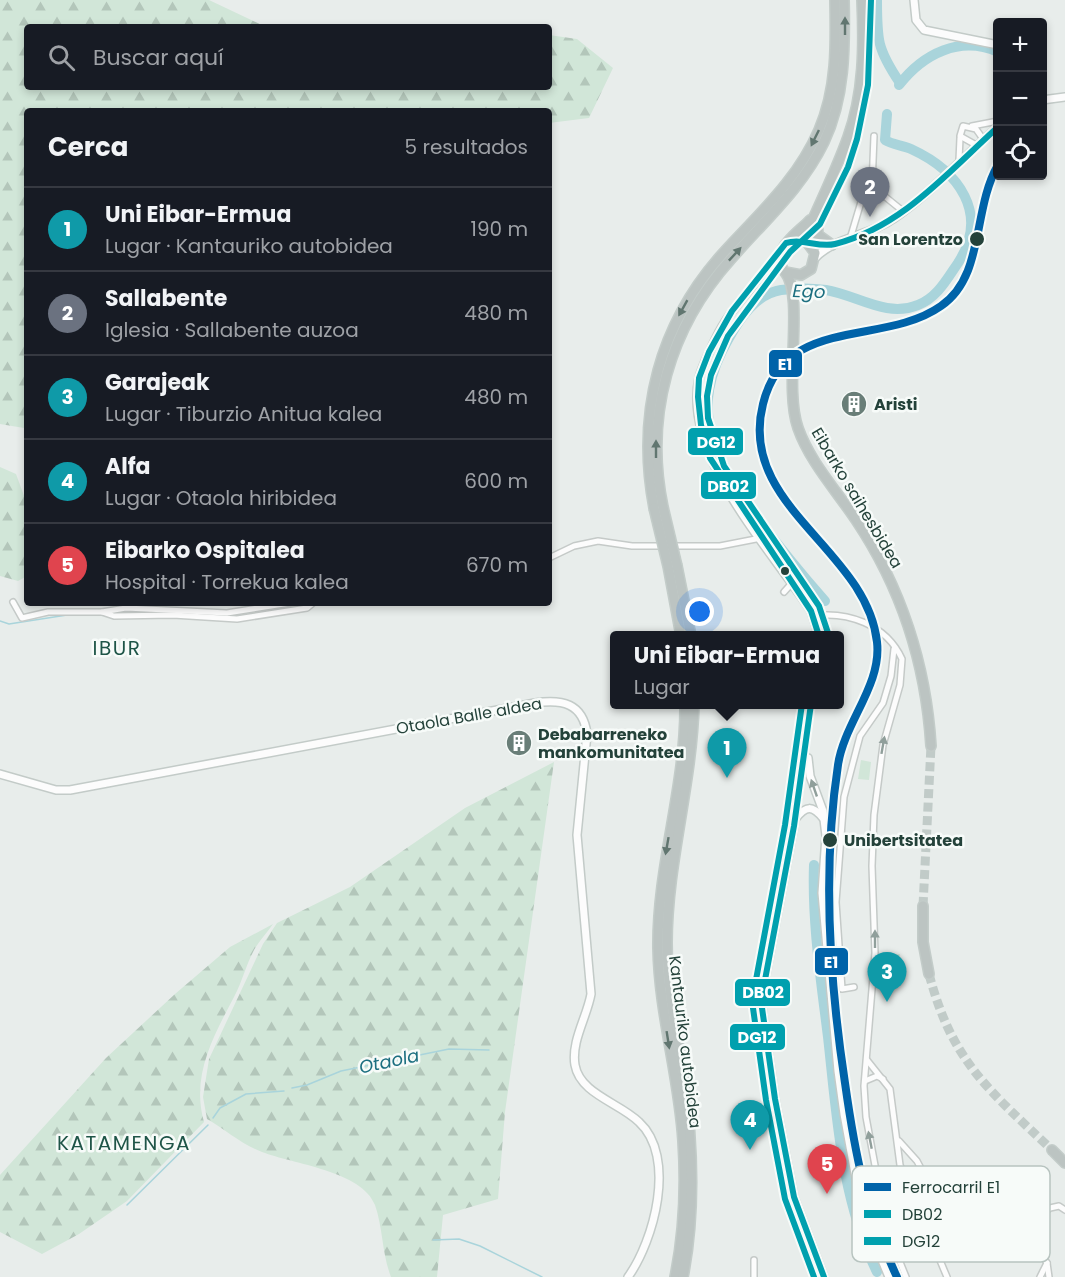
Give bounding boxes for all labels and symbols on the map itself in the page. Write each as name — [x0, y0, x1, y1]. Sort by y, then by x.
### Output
one-way arrow — [840, 17, 850, 36]
one-way arrow — [810, 130, 819, 147]
pin: 2 — [850, 168, 890, 217]
place label: San Lorentzo — [858, 228, 963, 251]
marker: San Lorentzo — [968, 230, 986, 248]
one-way arrow — [728, 247, 742, 261]
water label: Ego — [792, 278, 826, 304]
one-way arrow — [678, 300, 688, 317]
line badge: E1 — [768, 349, 803, 378]
text: E1 — [778, 353, 792, 376]
building icon: Aristi — [839, 389, 869, 419]
place label: Aristi — [874, 393, 918, 416]
street label: Eibarko saihesbidea — [806, 423, 908, 573]
line badge: DG12 — [687, 427, 744, 456]
text: DG12 — [697, 431, 735, 454]
one-way arrow — [651, 439, 661, 458]
line badge: DB02 — [700, 471, 757, 500]
text: DB02 — [707, 475, 749, 498]
unlabelled marker — [779, 565, 791, 577]
your location — [685, 597, 714, 626]
district label: IBUR — [93, 634, 141, 662]
street label: Otaola Balle aldea — [394, 692, 544, 740]
place label: Debabarreneko mankomunitatea — [538, 723, 684, 764]
building icon: Debabarreneko mankomunitatea — [504, 728, 534, 758]
pin: 1 — [708, 728, 746, 778]
one-way arrow — [879, 735, 888, 754]
one-way arrow — [808, 779, 818, 797]
place label: Unibertsitatea — [844, 829, 963, 852]
marker: Unibertsitatea — [821, 831, 839, 849]
one-way arrow — [662, 836, 671, 855]
one-way arrow — [870, 930, 880, 949]
line badge: E1 — [814, 947, 849, 976]
text: E1 — [824, 951, 838, 974]
pin: 3 — [868, 952, 906, 1002]
street label: Kantauriko autobidea — [663, 954, 707, 1130]
line badge: DB02 — [734, 978, 791, 1007]
text: DB02 — [742, 981, 784, 1004]
line badge: DG12 — [729, 1023, 786, 1051]
text: DG12 — [738, 1026, 776, 1049]
one-way arrow — [663, 1030, 672, 1049]
water label: Otaola — [357, 1042, 421, 1080]
pin: 4 — [730, 1100, 770, 1150]
district label: KATAMENGA — [57, 1129, 191, 1157]
one-way arrow — [865, 1130, 874, 1149]
pin: 5 — [808, 1144, 846, 1194]
legend — [852, 1166, 1050, 1262]
text: Ferrocarril E1 — [902, 1176, 1000, 1199]
text: DB02 — [902, 1203, 942, 1226]
text: DG12 — [902, 1230, 940, 1253]

